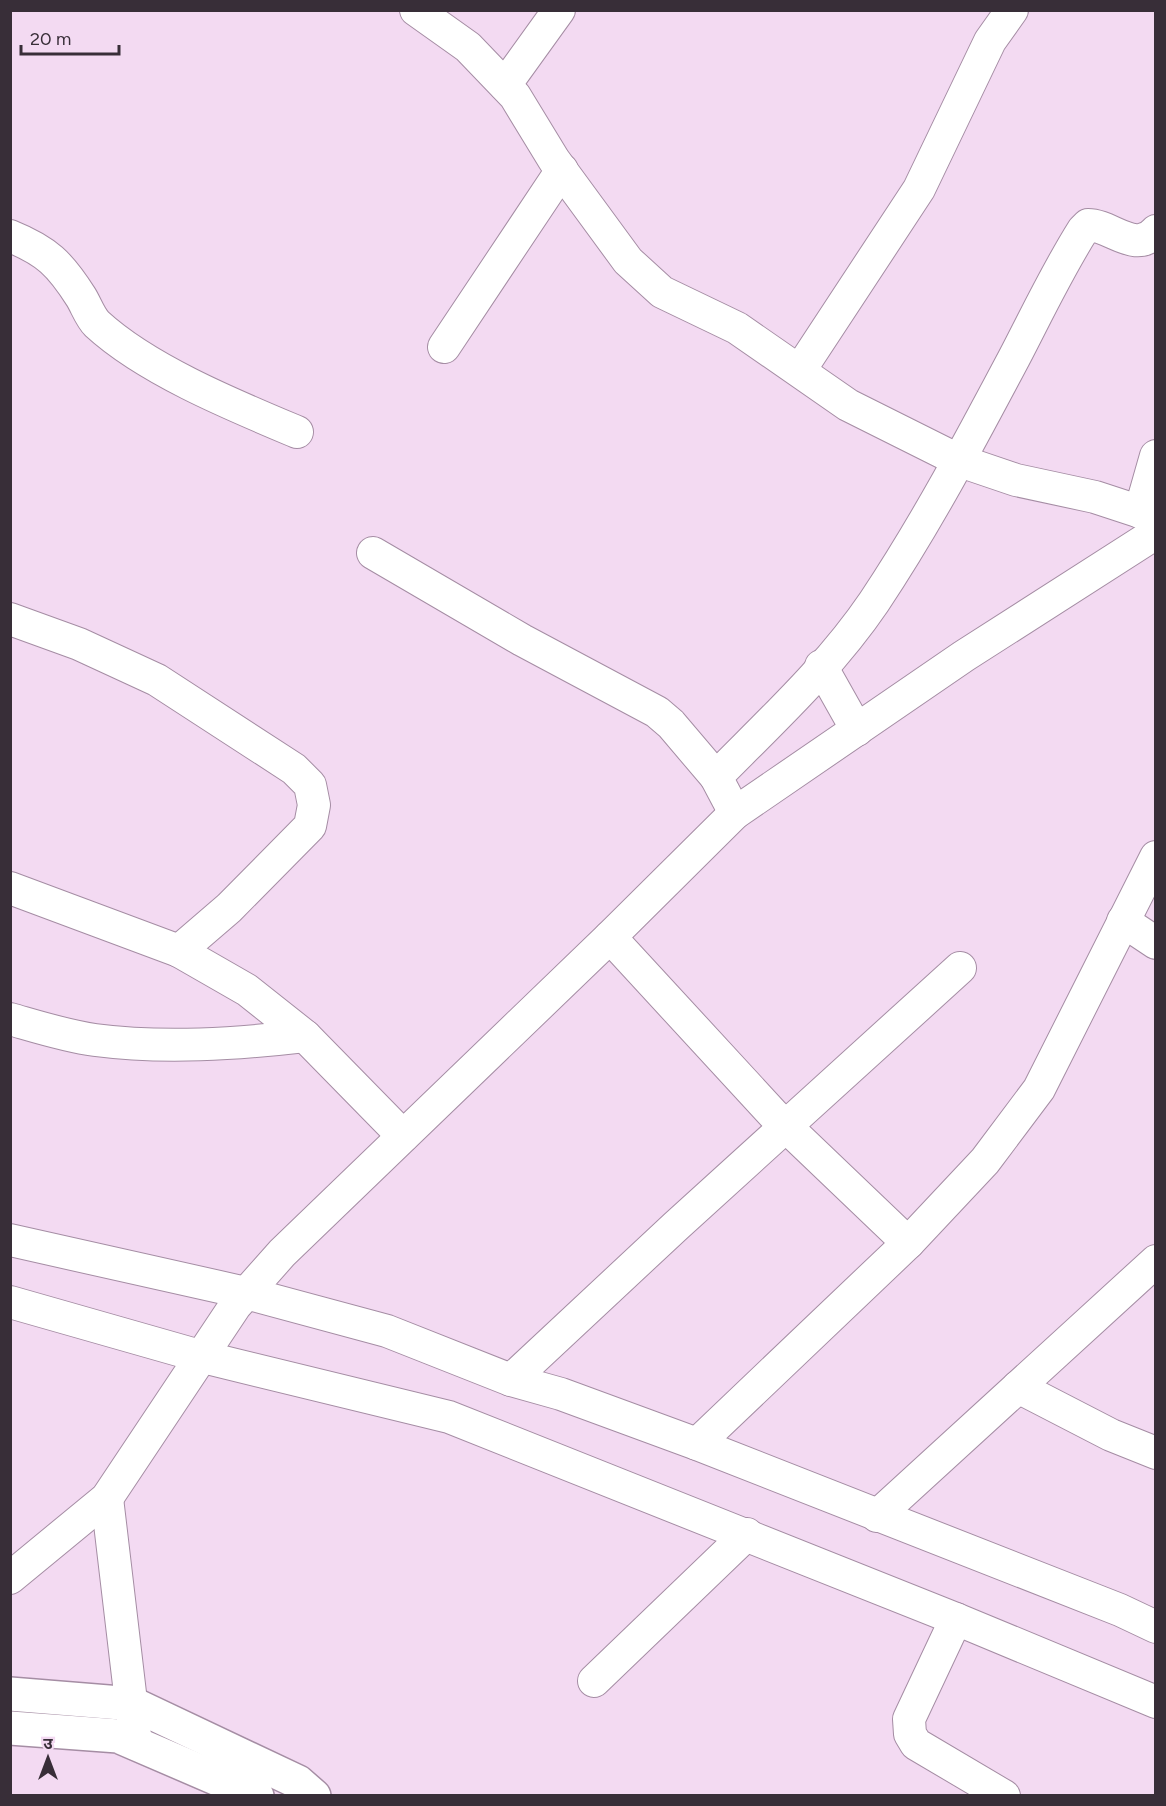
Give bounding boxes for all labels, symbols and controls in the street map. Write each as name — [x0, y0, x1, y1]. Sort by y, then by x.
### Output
scale bar — [21, 18, 118, 56]
text: 20 m — [30, 28, 71, 50]
north arrow — [18, 1728, 78, 1788]
text: उ — [43, 1734, 53, 1753]

